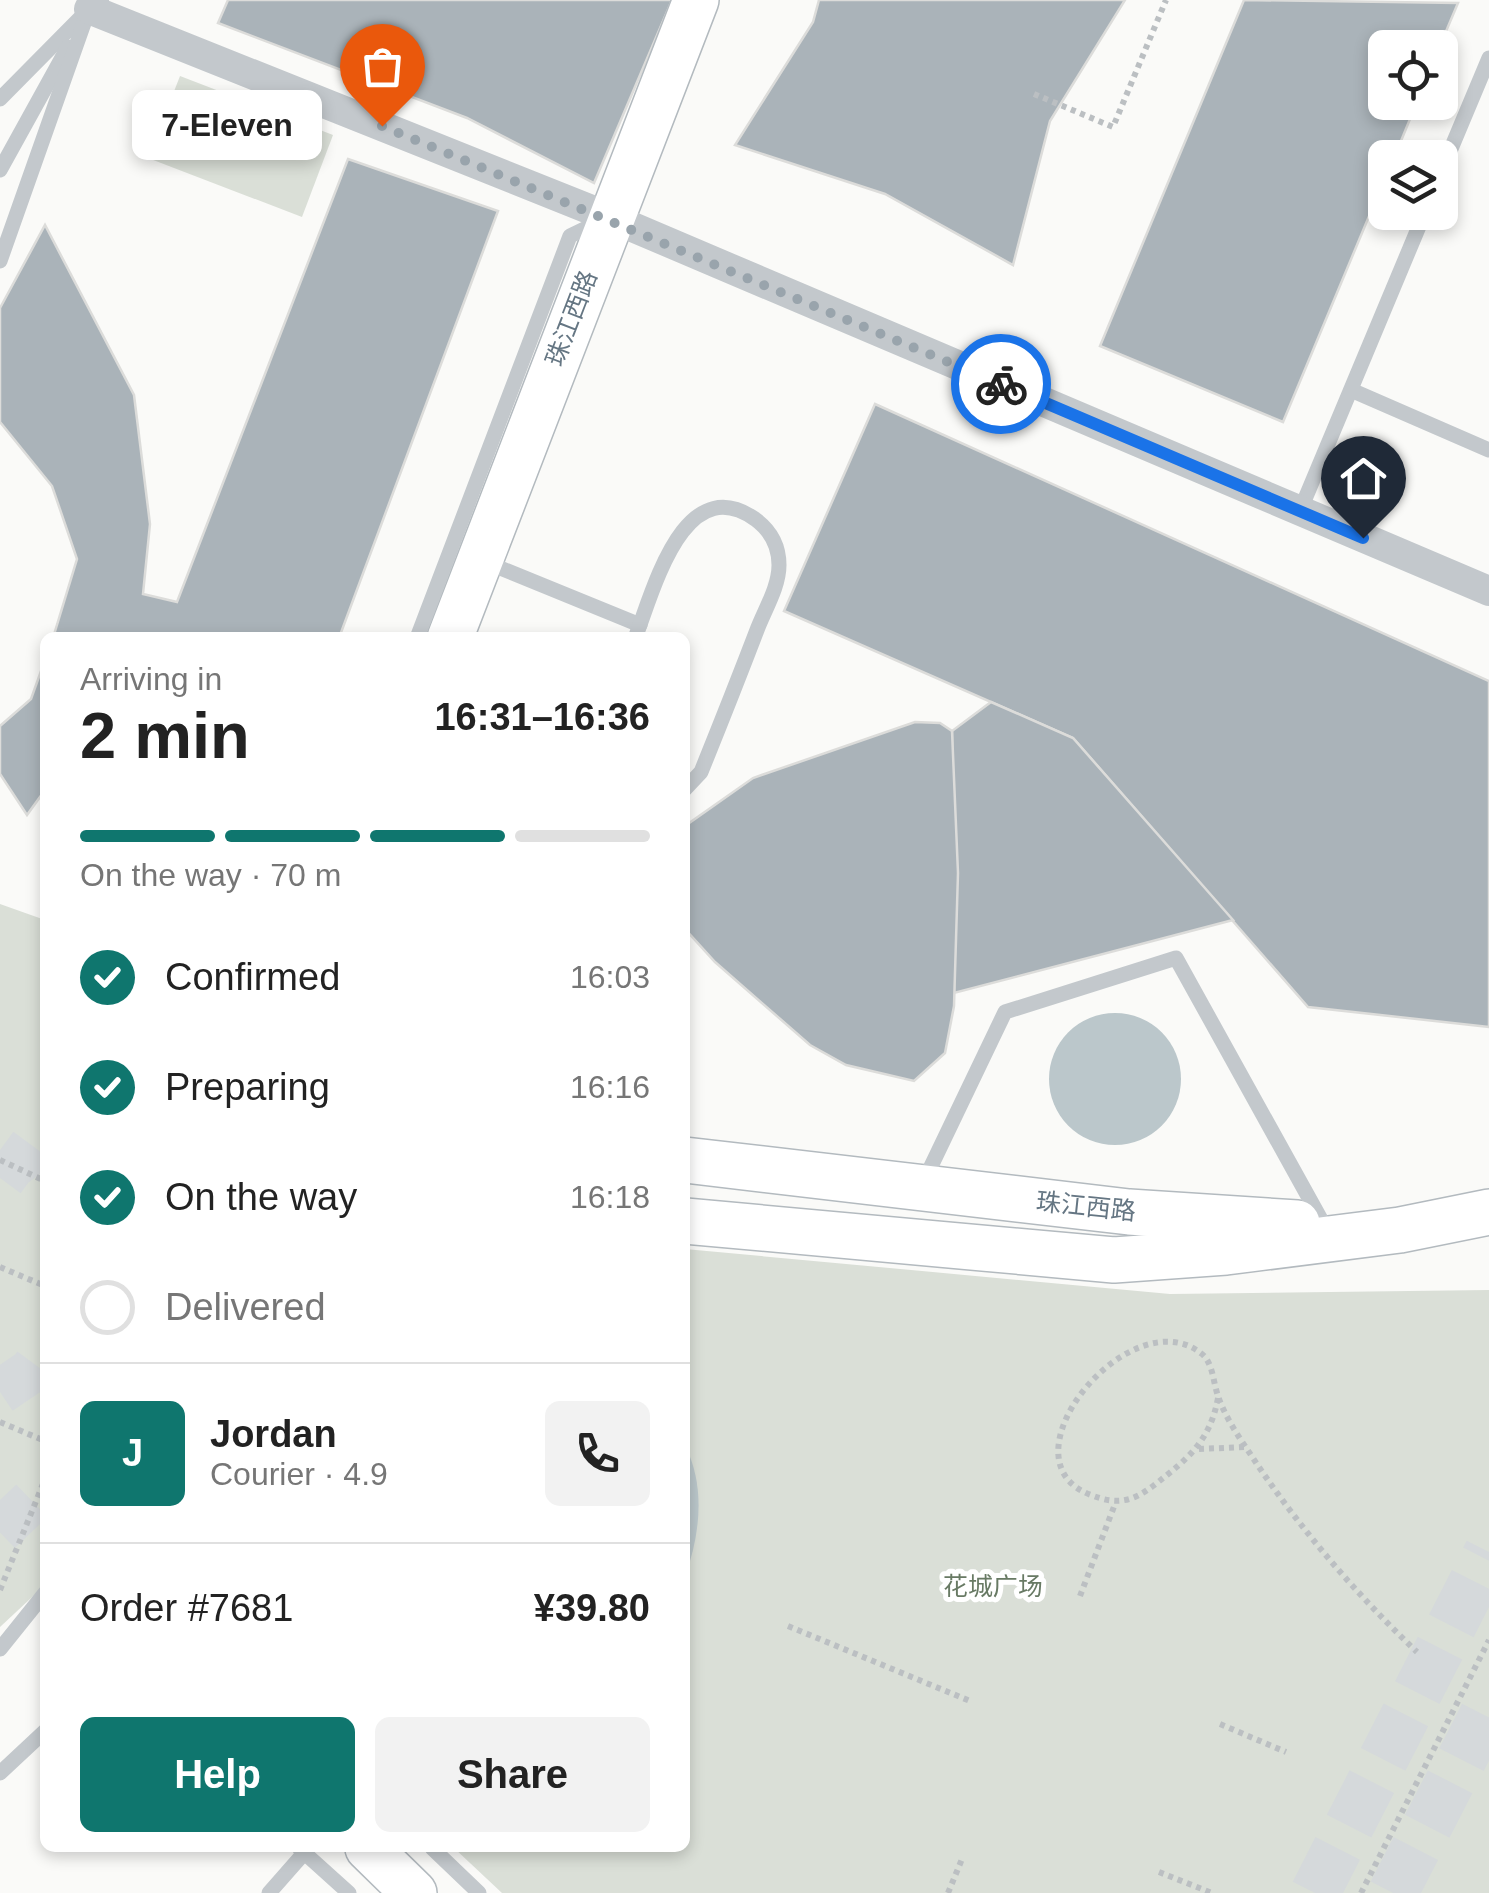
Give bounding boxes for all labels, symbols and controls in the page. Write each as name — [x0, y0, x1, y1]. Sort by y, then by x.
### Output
pin — [340, 24, 425, 127]
map controls — [1368, 30, 1458, 230]
button: locate — [1368, 30, 1458, 120]
icon: bag — [355, 39, 410, 94]
callout: 7-Eleven — [132, 91, 322, 161]
text: 7-Eleven — [161, 107, 293, 143]
button: layers — [1368, 140, 1458, 230]
street label: 珠江西路 — [540, 266, 602, 370]
courier — [951, 334, 1051, 434]
icon: bike — [974, 357, 1029, 412]
pin — [1321, 436, 1406, 539]
icon: home — [1336, 451, 1391, 506]
text: Arriving in — [80, 661, 222, 697]
text: 16:31–16:36 — [434, 696, 650, 738]
text: 2 min — [80, 699, 250, 772]
text: On the way · 70 m — [80, 857, 341, 893]
icon: check — [80, 950, 135, 1005]
text: Confirmed — [165, 956, 340, 998]
text: 16:03 — [570, 959, 650, 995]
icon: check — [80, 1060, 135, 1115]
text: Preparing — [165, 1066, 330, 1108]
text: 16:16 — [570, 1069, 650, 1105]
icon: check — [80, 1170, 135, 1225]
text: On the way — [165, 1176, 357, 1218]
text: 16:18 — [570, 1179, 650, 1215]
street label: 珠江西路 — [1035, 1187, 1137, 1225]
text: Delivered — [165, 1286, 326, 1328]
button: phone — [545, 1401, 650, 1506]
text: Jordan — [210, 1413, 337, 1455]
text: J — [122, 1432, 143, 1474]
text: Courier · 4.9 — [210, 1456, 388, 1492]
park label: 花城广场 — [943, 1572, 1043, 1600]
text: Order #7681 — [80, 1587, 293, 1629]
text: ¥39.80 — [534, 1587, 650, 1629]
button: Help — [80, 1717, 355, 1832]
button: Share — [375, 1717, 650, 1832]

